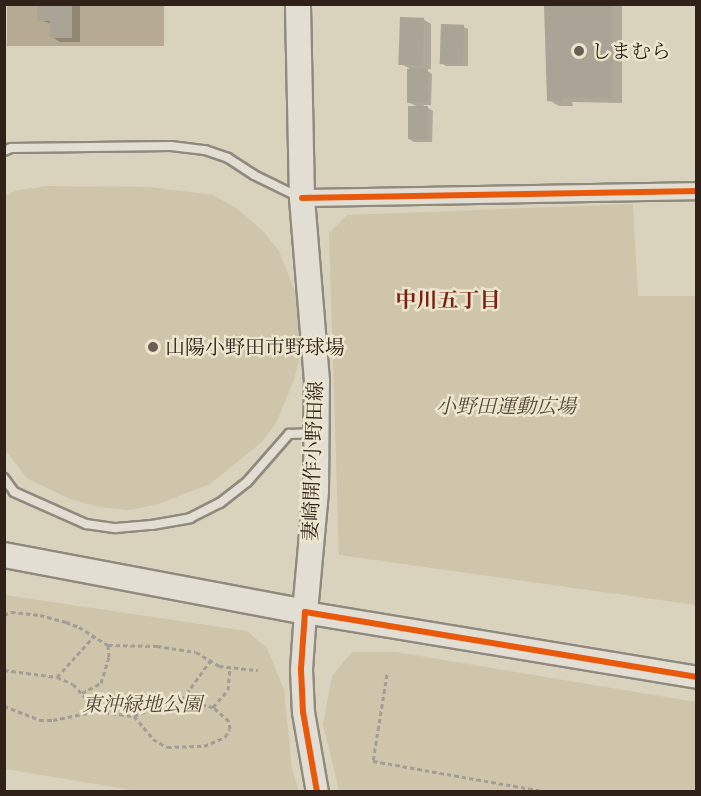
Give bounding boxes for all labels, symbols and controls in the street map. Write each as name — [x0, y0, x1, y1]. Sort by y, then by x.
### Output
place label: しまむら — [591, 39, 671, 63]
marker: しまむら — [572, 44, 586, 58]
district label: 中川五丁目 — [396, 287, 500, 313]
place label: 山陽小野田市野球場 — [165, 335, 345, 359]
marker: 山陽小野田市野球場 — [146, 340, 160, 354]
street label: 妻崎開作小野田線 — [298, 381, 328, 541]
park label: 小野田運動広場 — [436, 394, 576, 418]
park label: 東沖緑地公園 — [82, 692, 202, 716]

